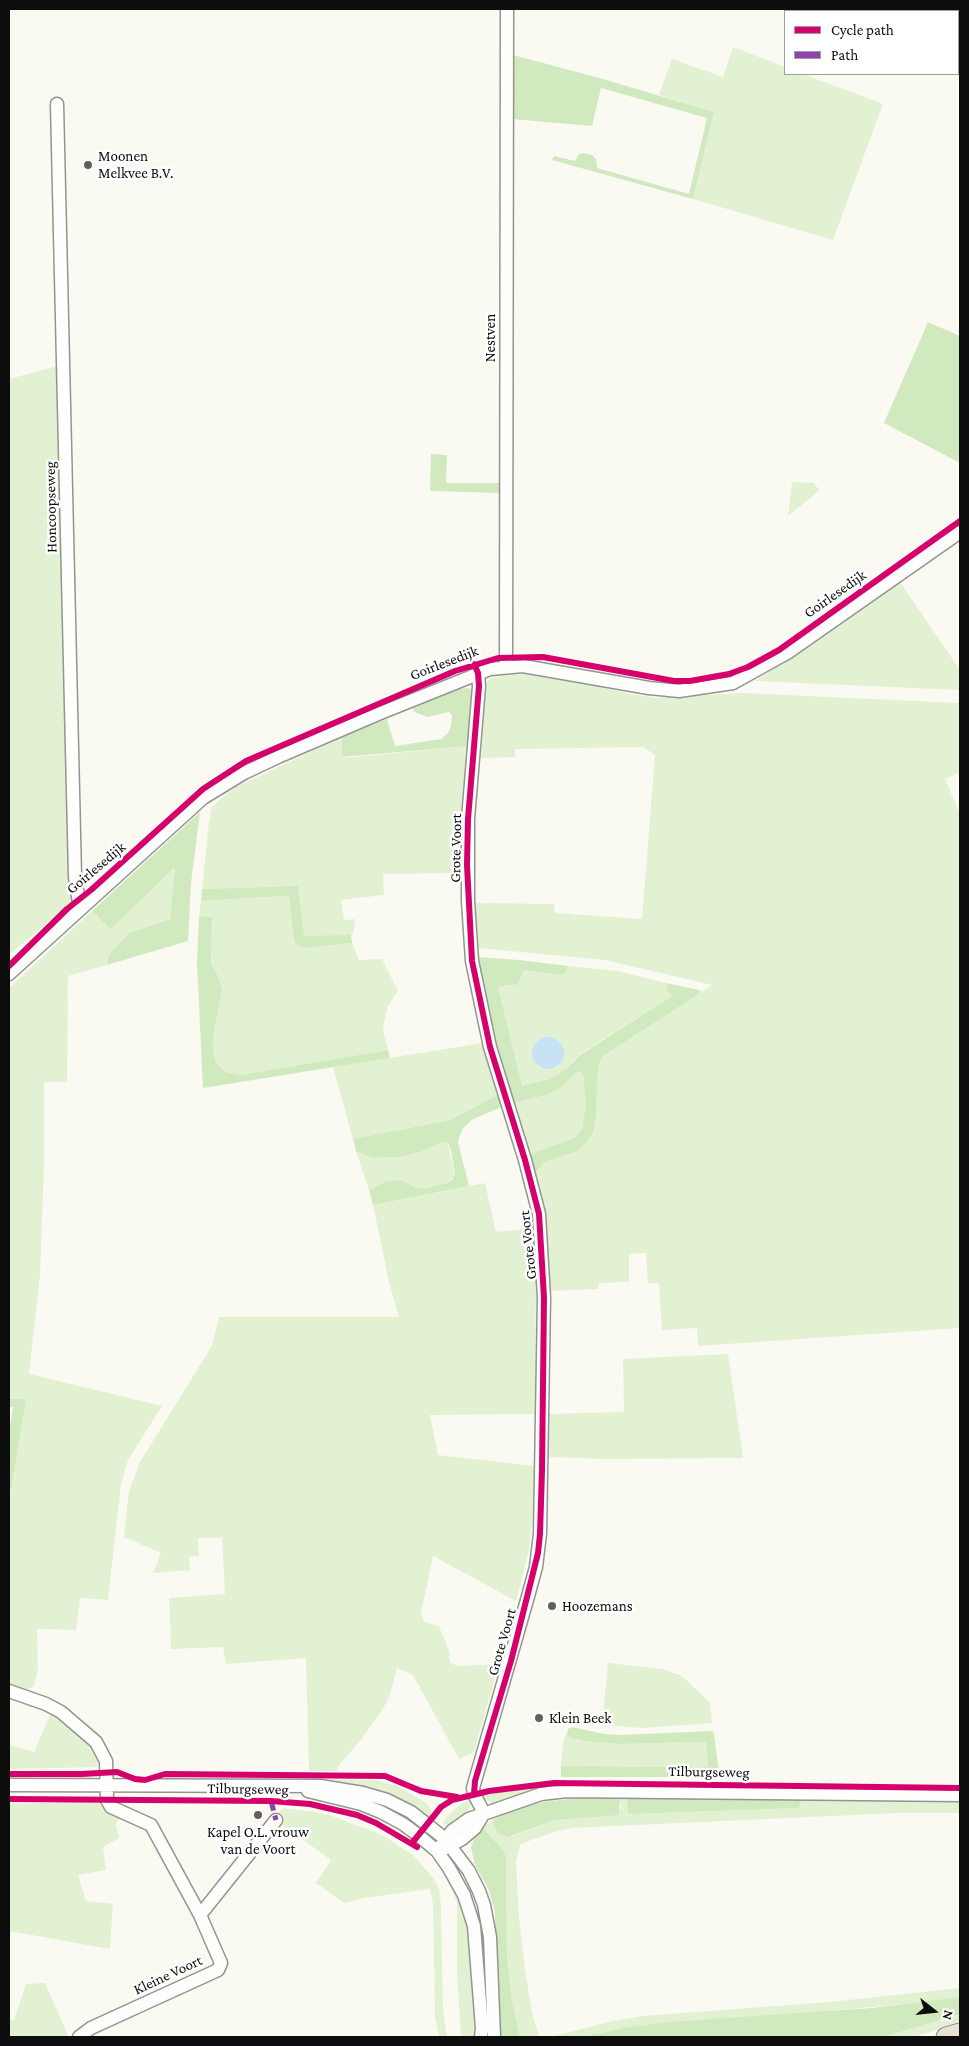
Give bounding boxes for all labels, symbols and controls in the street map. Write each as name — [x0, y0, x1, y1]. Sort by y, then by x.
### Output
legend — [784, 10, 959, 75]
text: Cycle path — [831, 22, 894, 38]
text: Path — [831, 47, 858, 63]
place label: Moonen Melkvee B.V. — [98, 147, 174, 182]
marker: Moonen Melkvee B.V. — [82, 159, 94, 171]
street label: Nestven — [481, 314, 499, 362]
street label: Honcoopseweg — [41, 461, 61, 553]
street label: Goirlesedijk — [800, 566, 870, 622]
street label: Goirlesedijk — [407, 642, 481, 684]
street label: Grote Voort — [446, 813, 466, 883]
street label: Goirlesedijk — [63, 838, 129, 898]
street label: Grote Voort — [515, 1210, 541, 1280]
place label: Hoozemans — [562, 1597, 633, 1615]
marker: Hoozemans — [546, 1600, 558, 1612]
street label: Grote Voort — [484, 1606, 520, 1678]
place label: Klein Beek — [549, 1709, 611, 1727]
marker: Klein Beek — [533, 1712, 545, 1724]
street label: Tilburgseweg — [668, 1762, 750, 1782]
street label: Tilburgseweg — [207, 1779, 289, 1799]
marker: Kapel O.L. vrouw van de Voort — [252, 1809, 264, 1821]
place label: Kapel O.L. vrouw van de Voort — [207, 1823, 309, 1858]
street label: Kleine Voort — [131, 1951, 205, 1999]
north arrow — [909, 1986, 959, 2036]
text: N — [939, 2008, 957, 2022]

